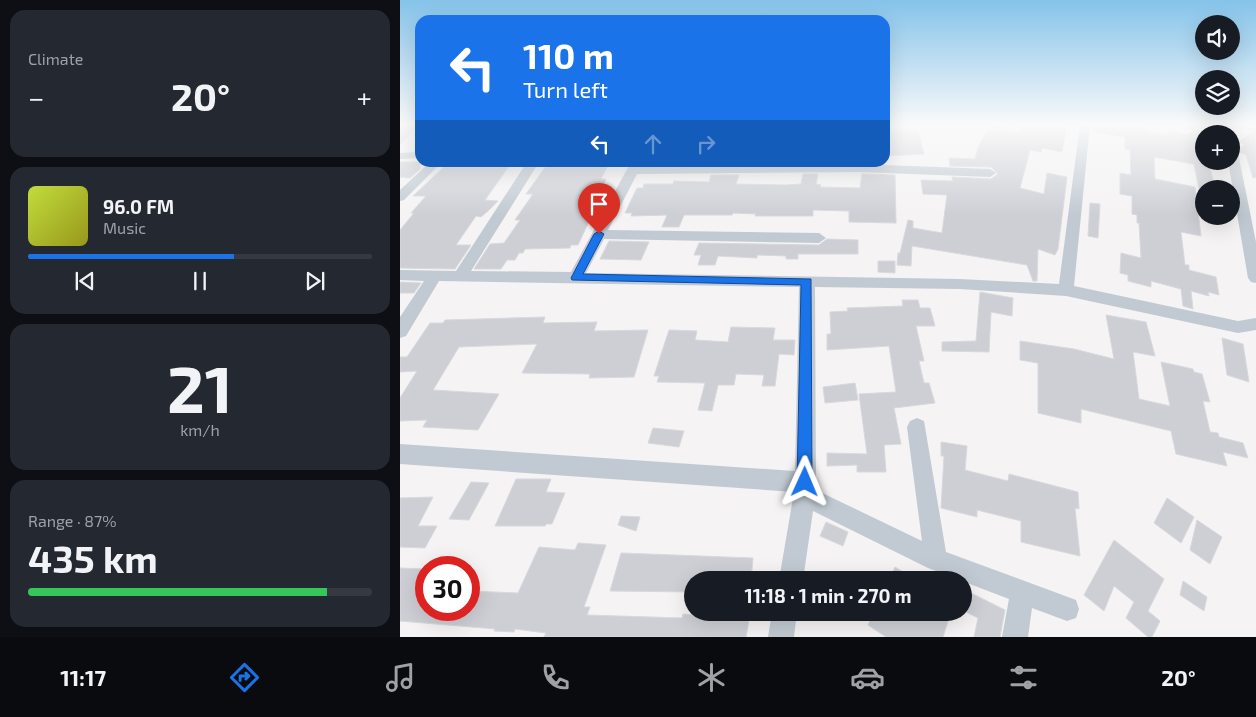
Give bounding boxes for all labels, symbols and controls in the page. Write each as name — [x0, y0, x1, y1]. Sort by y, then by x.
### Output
map controls — [1195, 15, 1240, 225]
button: sound — [1195, 15, 1240, 60]
text: 110 m — [523, 34, 614, 76]
icon: left — [440, 35, 505, 100]
text: Climate — [28, 49, 83, 68]
button: layers — [1195, 70, 1240, 115]
text: 20° — [171, 73, 230, 119]
text: Turn left — [523, 76, 608, 102]
text: − — [28, 80, 44, 114]
text: + — [357, 80, 372, 114]
button: + — [1195, 125, 1240, 170]
icon: left — [586, 130, 614, 158]
icon: ahead — [639, 130, 667, 158]
icon: right — [692, 130, 720, 158]
button: − — [1195, 180, 1240, 225]
pin — [578, 183, 620, 234]
icon: arrive — [585, 190, 613, 218]
text: 96.0 FM — [103, 195, 174, 218]
text: Music — [103, 218, 146, 237]
icon: previous — [71, 267, 99, 295]
icon: pause — [186, 267, 214, 295]
icon: next — [301, 267, 329, 295]
text: 21 — [167, 348, 233, 426]
text: km/h — [180, 420, 220, 439]
position arrow — [778, 455, 830, 507]
text: Range · 87% — [28, 511, 117, 530]
text: 435 km — [28, 535, 158, 581]
speed limit sign: 30 — [415, 556, 480, 621]
text: 11:18 · 1 min · 270 m — [745, 584, 911, 607]
icon: directions — [227, 660, 262, 695]
icon: music — [383, 660, 418, 695]
icon: phone — [538, 660, 573, 695]
icon: climate — [694, 660, 729, 695]
icon: car — [850, 660, 885, 695]
icon: filters — [1006, 660, 1041, 695]
text: 11:17 — [60, 664, 106, 690]
text: 20° — [1161, 664, 1196, 690]

